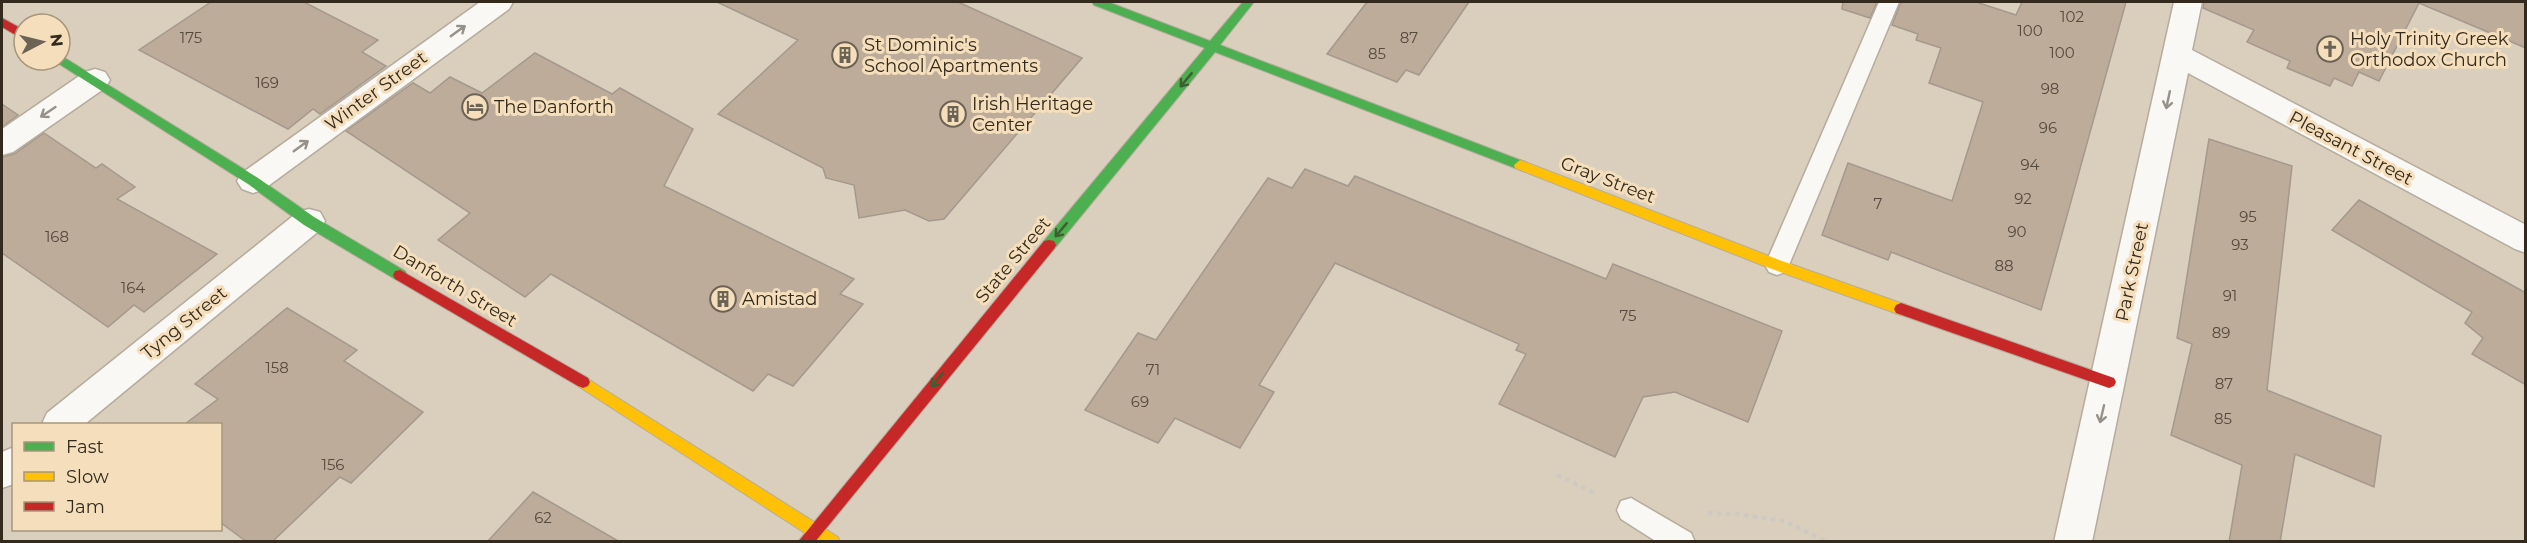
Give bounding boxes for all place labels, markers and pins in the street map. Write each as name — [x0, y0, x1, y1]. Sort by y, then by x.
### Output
place label: Holy Trinity Greek Orthodox Church — [2350, 28, 2509, 71]
place label: St Dominic's School Apartments — [864, 34, 1038, 77]
church icon: Holy Trinity Greek Orthodox Church — [2315, 34, 2345, 64]
building icon: St Dominic's School Apartments — [830, 40, 860, 70]
hotel icon: The Danforth — [460, 92, 490, 122]
place label: Irish Heritage Center — [972, 93, 1093, 136]
place label: The Danforth — [494, 96, 614, 118]
building icon: Irish Heritage Center — [938, 99, 968, 129]
building icon: Amistad — [708, 284, 738, 314]
place label: Amistad — [742, 288, 817, 310]

